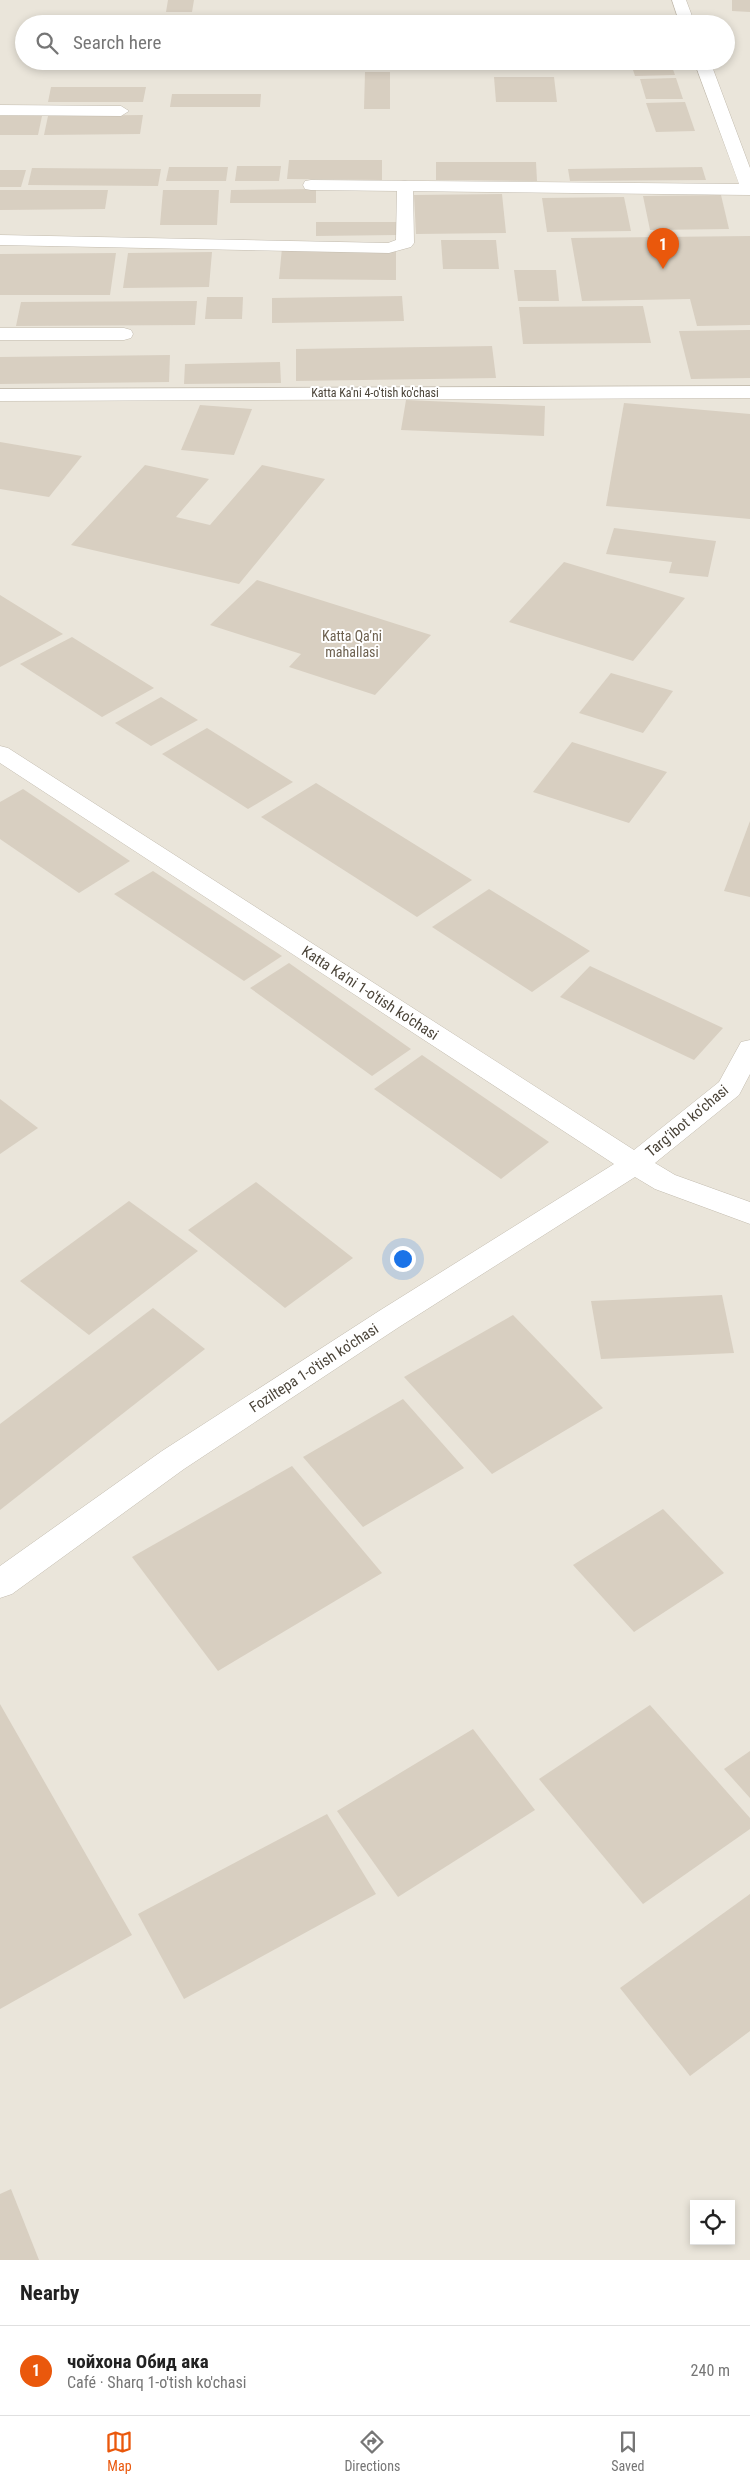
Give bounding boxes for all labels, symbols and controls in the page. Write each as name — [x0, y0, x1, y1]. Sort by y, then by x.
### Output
search box — [15, 15, 735, 70]
icon: search — [33, 29, 61, 57]
text: Search here — [73, 31, 161, 54]
pin: 1 — [647, 228, 679, 269]
street label: Katta Ka'ni 4-o'tish ko'chasi — [311, 386, 439, 400]
district label: Katta Qaʼni mahallasi — [322, 628, 382, 660]
street label: Katta Ka'ni 1-o'tish ko'chasi — [298, 942, 442, 1044]
street label: Targ‘ibot ko‘chasi — [642, 1081, 732, 1161]
your location — [390, 1246, 416, 1272]
street label: Foziltepa 1-o'tish ko'chasi — [246, 1320, 382, 1416]
map controls — [690, 2200, 735, 2245]
button: locate — [690, 2200, 735, 2245]
text: Nearby — [20, 2281, 79, 2305]
text: чойхона Обид ака — [67, 2350, 209, 2373]
text: 1 — [32, 2361, 40, 2380]
text: 240 m — [691, 2361, 730, 2380]
text: Café · Sharq 1-o'tish ko'chasi — [67, 2373, 246, 2392]
tab: Map — [105, 2428, 133, 2474]
tab: Directions — [344, 2428, 400, 2474]
tab: Saved — [611, 2428, 645, 2474]

